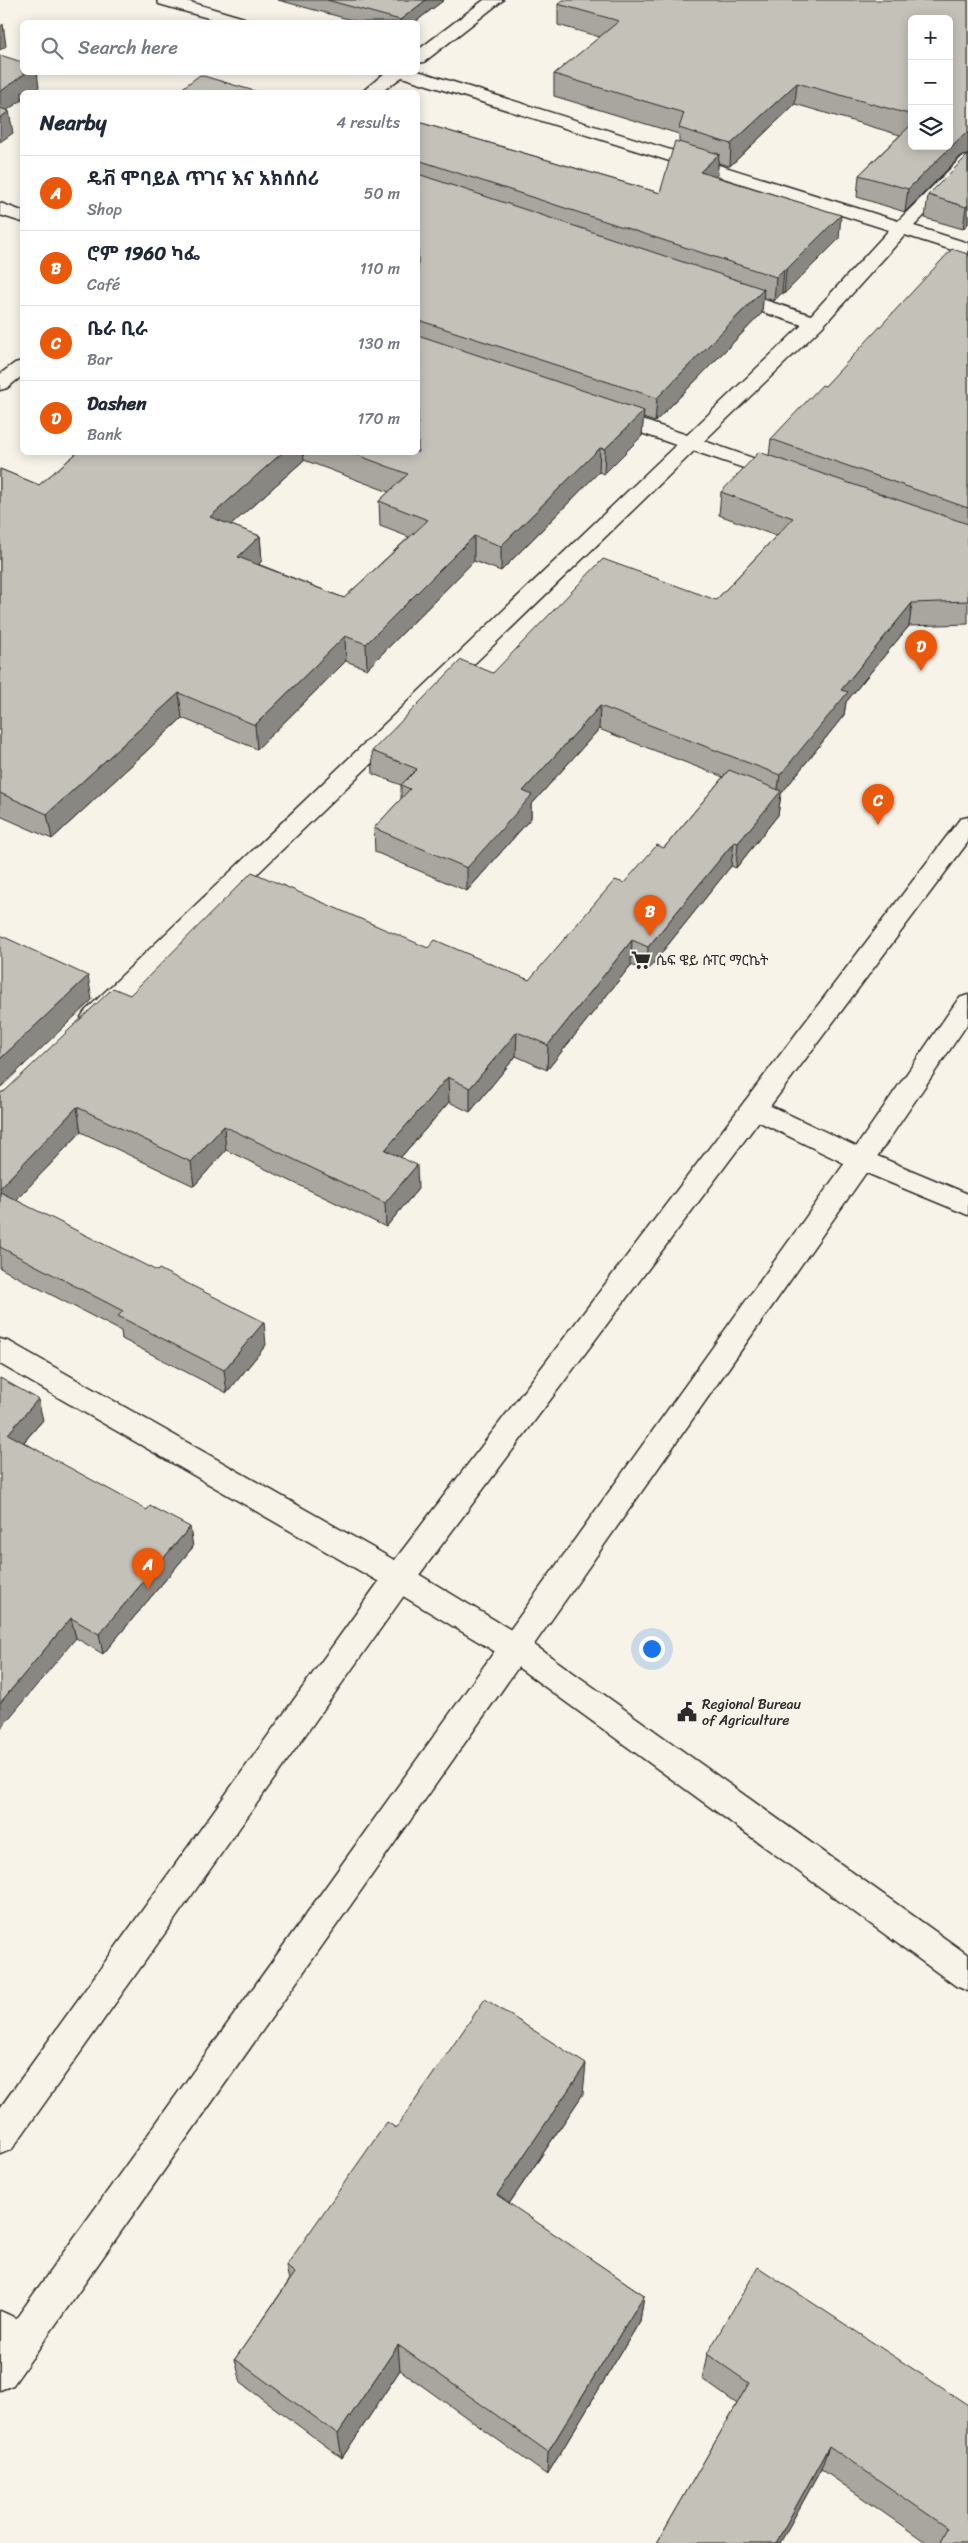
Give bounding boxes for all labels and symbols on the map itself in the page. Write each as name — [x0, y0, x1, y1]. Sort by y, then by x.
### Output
pin: D — [905, 630, 937, 671]
pin: C — [862, 784, 894, 825]
pin: B — [634, 895, 666, 936]
place label: ሴፍ ዌይ ሱፐር ማርኬት — [656, 948, 769, 973]
supermarket icon: ሴፍ ዌይ ሱፐር ማርኬት — [630, 949, 652, 971]
pin: A — [132, 1548, 164, 1589]
your location — [639, 1636, 665, 1662]
place label: Regional Bureau of Agriculture — [702, 1692, 802, 1733]
public building icon: Regional Bureau of Agriculture — [676, 1701, 698, 1723]

